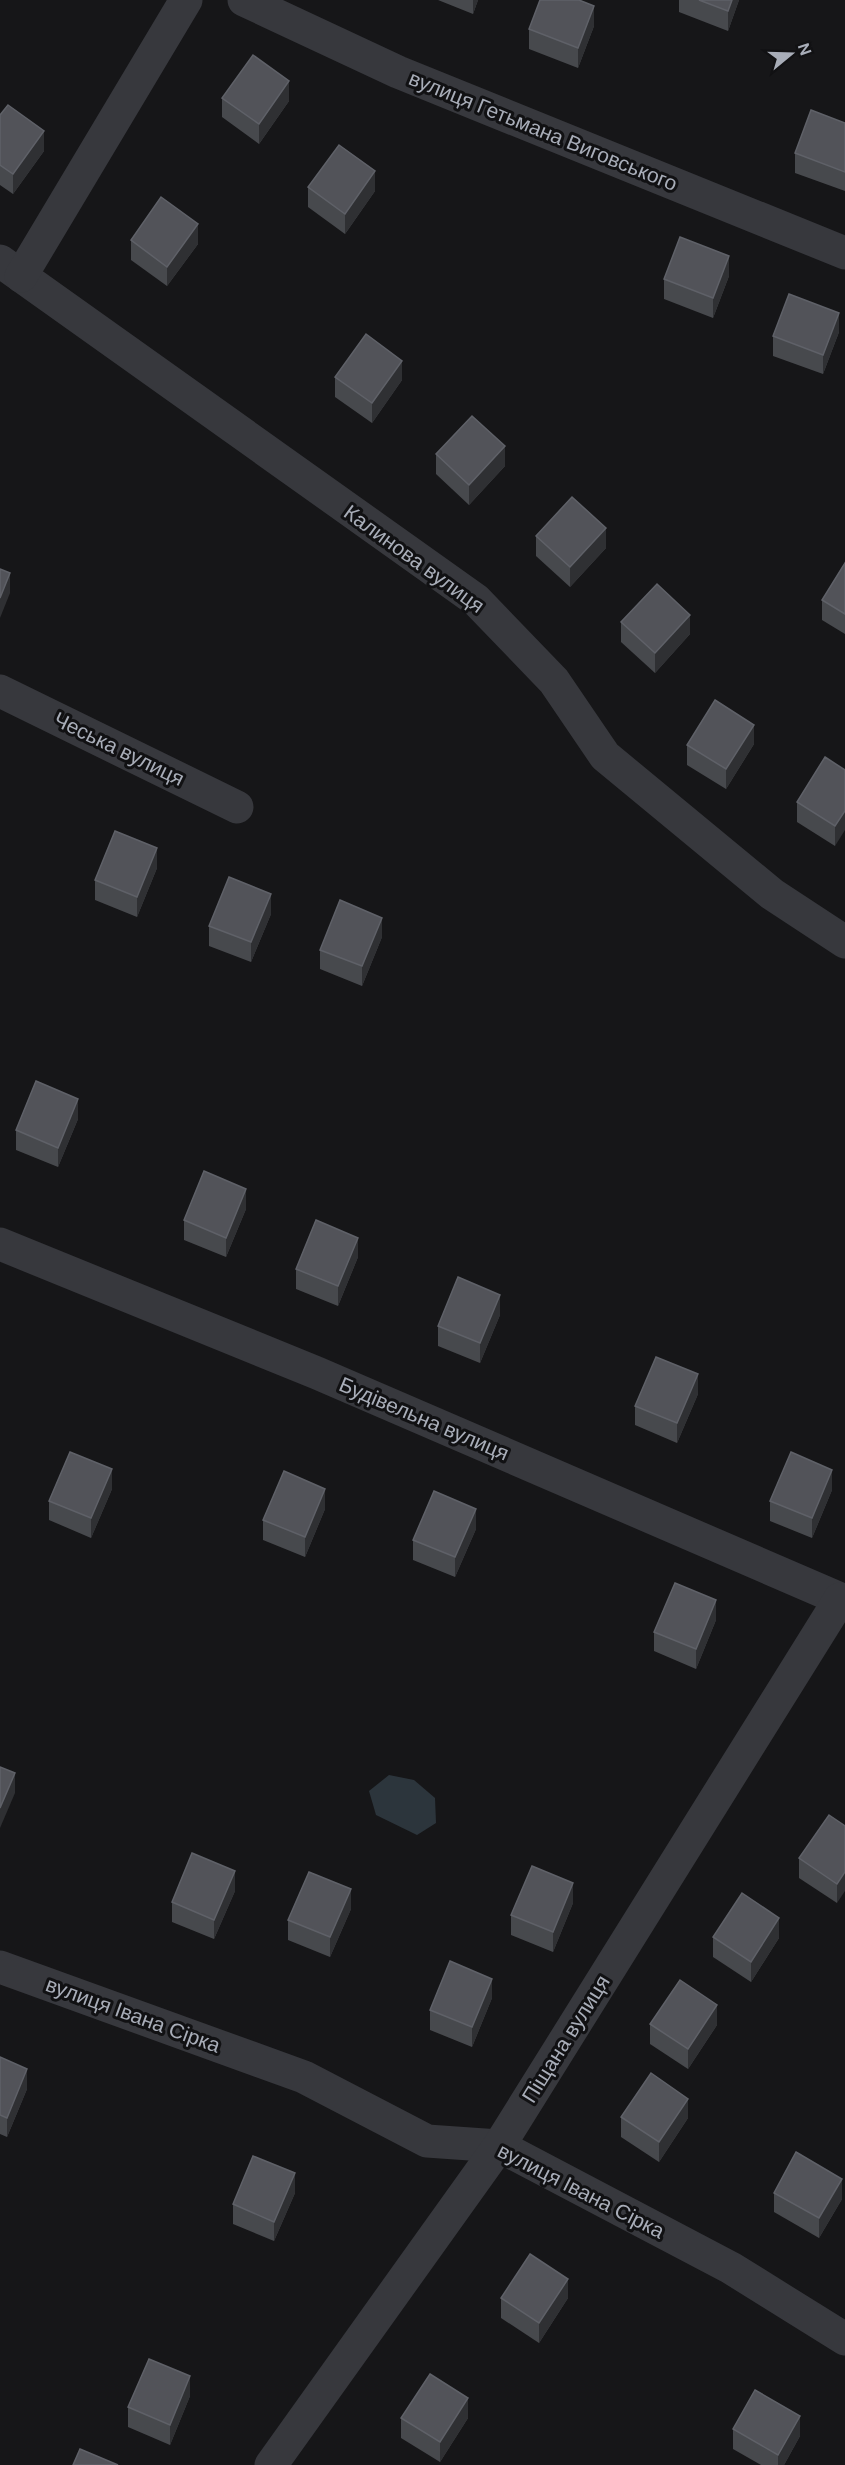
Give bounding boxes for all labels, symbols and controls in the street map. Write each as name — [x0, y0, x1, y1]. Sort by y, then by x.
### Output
north arrow — [761, 24, 821, 84]
text: N — [793, 40, 817, 58]
street label: вулиця Гетьмана Виговського — [405, 64, 681, 198]
street label: Калинова вулиця — [338, 498, 490, 620]
street label: Чеська вулиця — [49, 705, 189, 793]
street label: Будівельна вулиця — [335, 1371, 513, 1467]
street label: вулиця Івана Сірка — [42, 1970, 224, 2060]
street label: Піщана вулиця — [516, 1970, 616, 2108]
street label: вулиця Івана Сірка — [493, 2137, 670, 2245]

